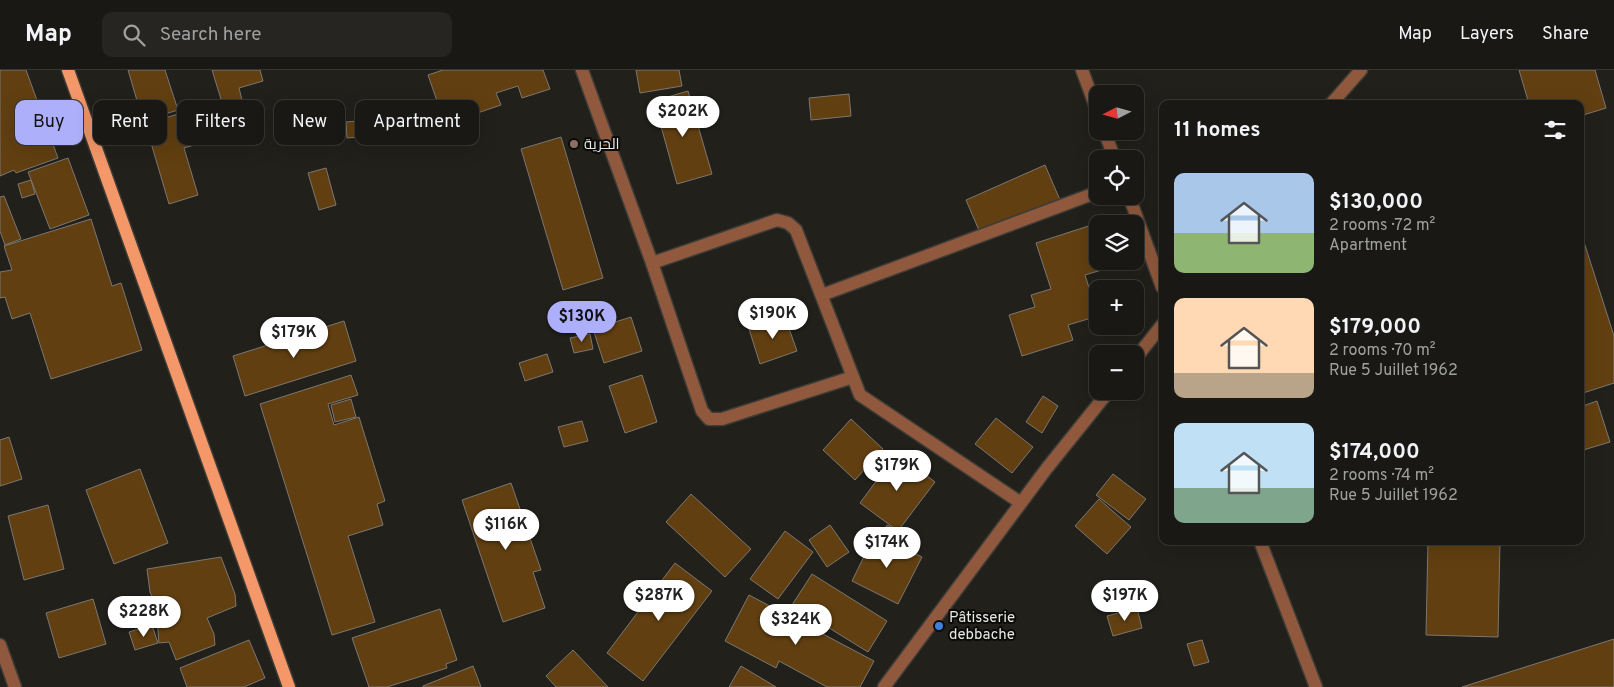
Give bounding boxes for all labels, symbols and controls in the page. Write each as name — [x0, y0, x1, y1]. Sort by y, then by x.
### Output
search box — [102, 12, 452, 57]
text: Map — [25, 20, 72, 50]
icon: search — [120, 21, 148, 49]
text: Search here — [160, 23, 261, 47]
text: Map — [1398, 23, 1432, 46]
text: Layers — [1460, 23, 1514, 46]
text: Share — [1542, 23, 1589, 46]
north arrow — [1089, 85, 1144, 140]
map controls — [1089, 85, 1144, 400]
pin: $202K — [648, 96, 718, 138]
chip: Buy — [15, 100, 83, 145]
chip: Rent — [93, 100, 167, 145]
chip: Filters — [177, 100, 264, 145]
chip: New — [274, 100, 345, 145]
chip: Apartment — [355, 100, 479, 145]
text: $202K — [657, 102, 709, 122]
icon: filters — [1541, 116, 1569, 144]
text: 11 homes — [1174, 117, 1261, 144]
place label: الحرية — [584, 136, 620, 155]
marker: الحرية — [568, 138, 580, 150]
button: locate — [1089, 150, 1144, 205]
text: $130,000 — [1329, 189, 1423, 216]
icon: home — [1214, 193, 1274, 253]
button: layers — [1089, 215, 1144, 270]
text: 2 rooms · 72 m² — [1329, 216, 1435, 236]
text: Apartment — [1329, 236, 1407, 256]
button: + — [1089, 280, 1144, 335]
pin: $190K — [738, 298, 808, 340]
pin: $130K — [547, 300, 617, 343]
text: $190K — [749, 304, 797, 324]
text: $130K — [558, 307, 606, 327]
text: $179,000 — [1329, 314, 1421, 341]
pin: $179K — [259, 316, 329, 359]
icon: home — [1214, 318, 1274, 378]
text: $179K — [271, 323, 317, 343]
text: 2 rooms · 70 m² — [1329, 341, 1436, 361]
button: − — [1089, 345, 1144, 400]
text: Rue 5 Juillet 1962 — [1329, 361, 1458, 381]
text: $174,000 — [1329, 439, 1420, 466]
icon: home — [1214, 443, 1274, 503]
pin: $179K — [862, 450, 932, 492]
text: $179K — [874, 456, 920, 476]
text: 2 rooms · 74 m² — [1329, 466, 1434, 486]
text: Rue 5 Juillet 1962 — [1329, 486, 1458, 506]
pin: $116K — [471, 508, 541, 551]
text: $116K — [484, 515, 528, 535]
pin: $174K — [852, 526, 922, 569]
text: $174K — [865, 533, 909, 553]
pin: $287K — [624, 580, 694, 622]
pin: $197K — [1090, 580, 1160, 622]
text: $287K — [634, 586, 684, 606]
text: $197K — [1102, 586, 1148, 606]
pin: $228K — [109, 596, 179, 638]
text: $228K — [119, 602, 169, 622]
pin: $324K — [761, 604, 831, 646]
place label: Pâtisserie debbache — [949, 609, 1015, 645]
text: $324K — [771, 610, 821, 630]
marker: Pâtisserie debbache — [933, 620, 945, 632]

